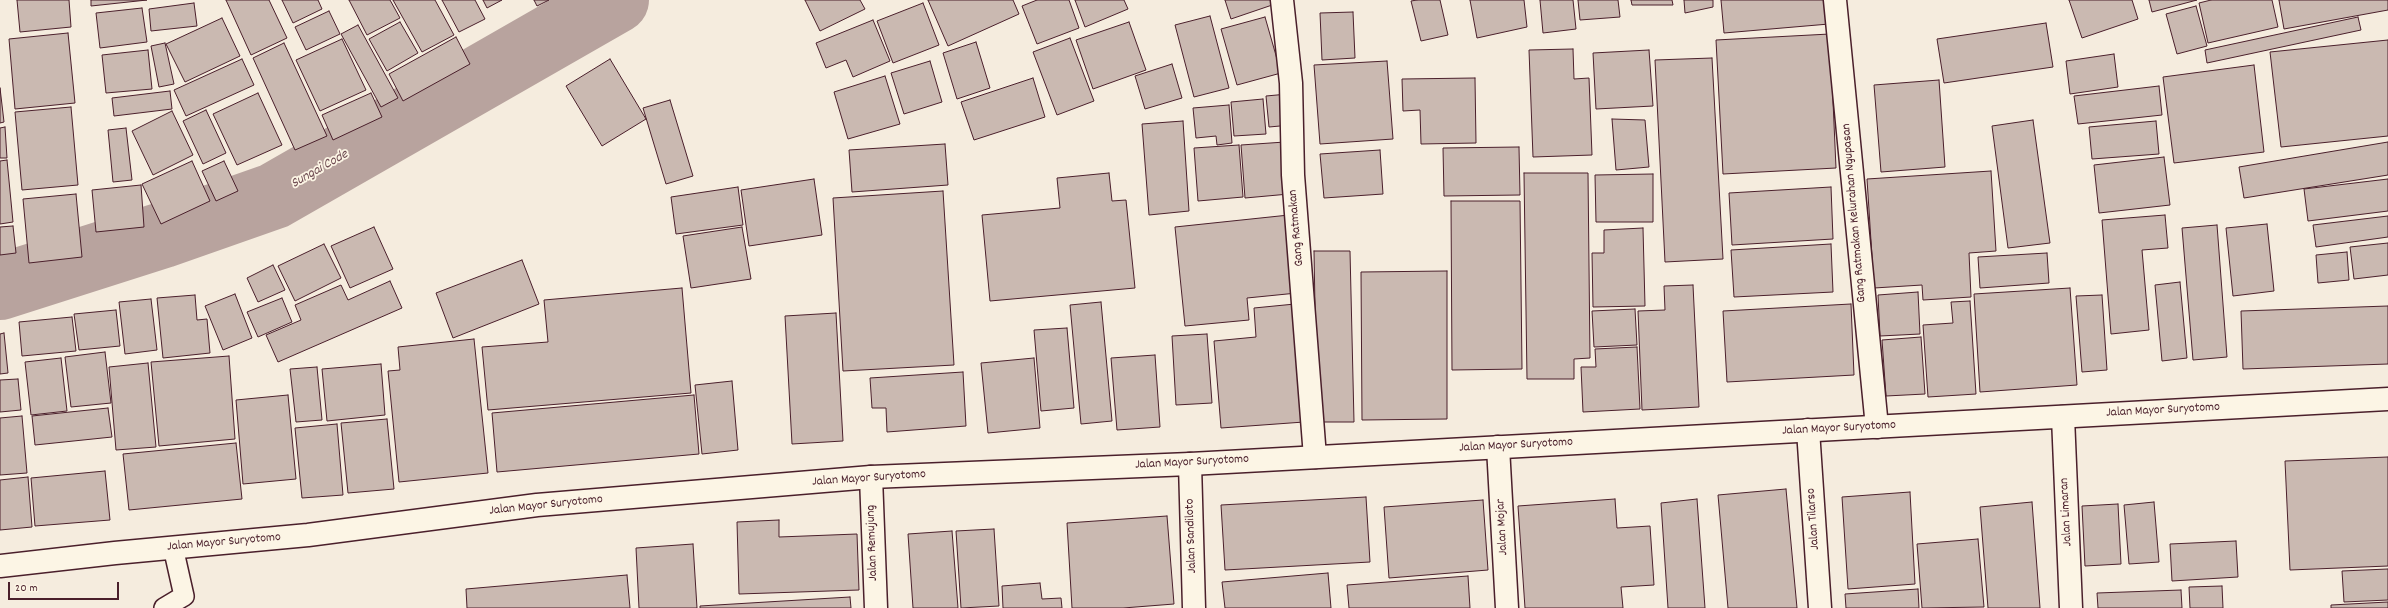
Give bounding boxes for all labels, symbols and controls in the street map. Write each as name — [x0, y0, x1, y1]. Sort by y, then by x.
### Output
street label: Gang Ratmakan Kelurahan Ngupasan — [1839, 123, 1871, 303]
water label: Sungai Code — [289, 147, 351, 193]
street label: Gang Ratmakan — [1286, 189, 1308, 267]
street label: Jalan Mayor Suryotomo — [2106, 400, 2220, 422]
street label: Jalan Mayor Suryotomo — [1782, 418, 1896, 440]
street label: Jalan Mayor Suryotomo — [1459, 435, 1573, 457]
street label: Jalan Mayor Suryotomo — [1135, 452, 1249, 474]
street label: Jalan Mayor Suryotomo — [812, 467, 926, 491]
street label: Jalan Limaran — [2057, 477, 2077, 547]
street label: Jalan Tilarso — [1804, 488, 1824, 550]
street label: Jalan Mayor Suryotomo — [488, 492, 604, 520]
street label: Jalan Sandiloto — [1183, 498, 1201, 574]
street label: Jalan Mojar — [1494, 498, 1512, 556]
street label: Jalan Remujung — [864, 505, 882, 581]
street label: Jalan Mayor Suryotomo — [166, 530, 282, 556]
scale bar — [10, 574, 121, 600]
text: 20 m — [15, 580, 38, 597]

